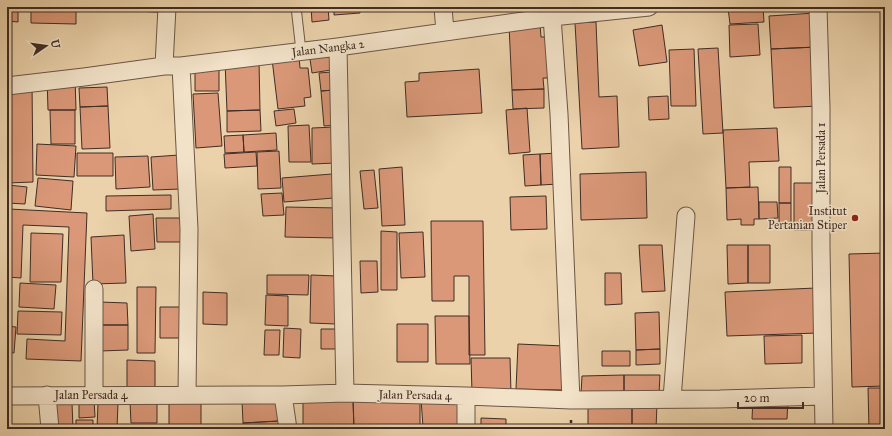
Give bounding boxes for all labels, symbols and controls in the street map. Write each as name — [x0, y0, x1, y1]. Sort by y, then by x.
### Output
north arrow — [26, 26, 66, 66]
street label: Jalan Nangka 2 — [289, 37, 365, 61]
text: U — [48, 38, 63, 50]
street label: Jalan Persada 1 — [814, 122, 829, 195]
place label: Institut Pertanian Stiper — [768, 204, 848, 232]
marker: Institut Pertanian Stiper — [850, 213, 860, 223]
scale bar — [738, 384, 803, 410]
street label: Jalan Persada 4 — [376, 387, 452, 404]
street label: Jalan Persada 4 — [53, 388, 128, 403]
text: 20 m — [744, 391, 770, 405]

